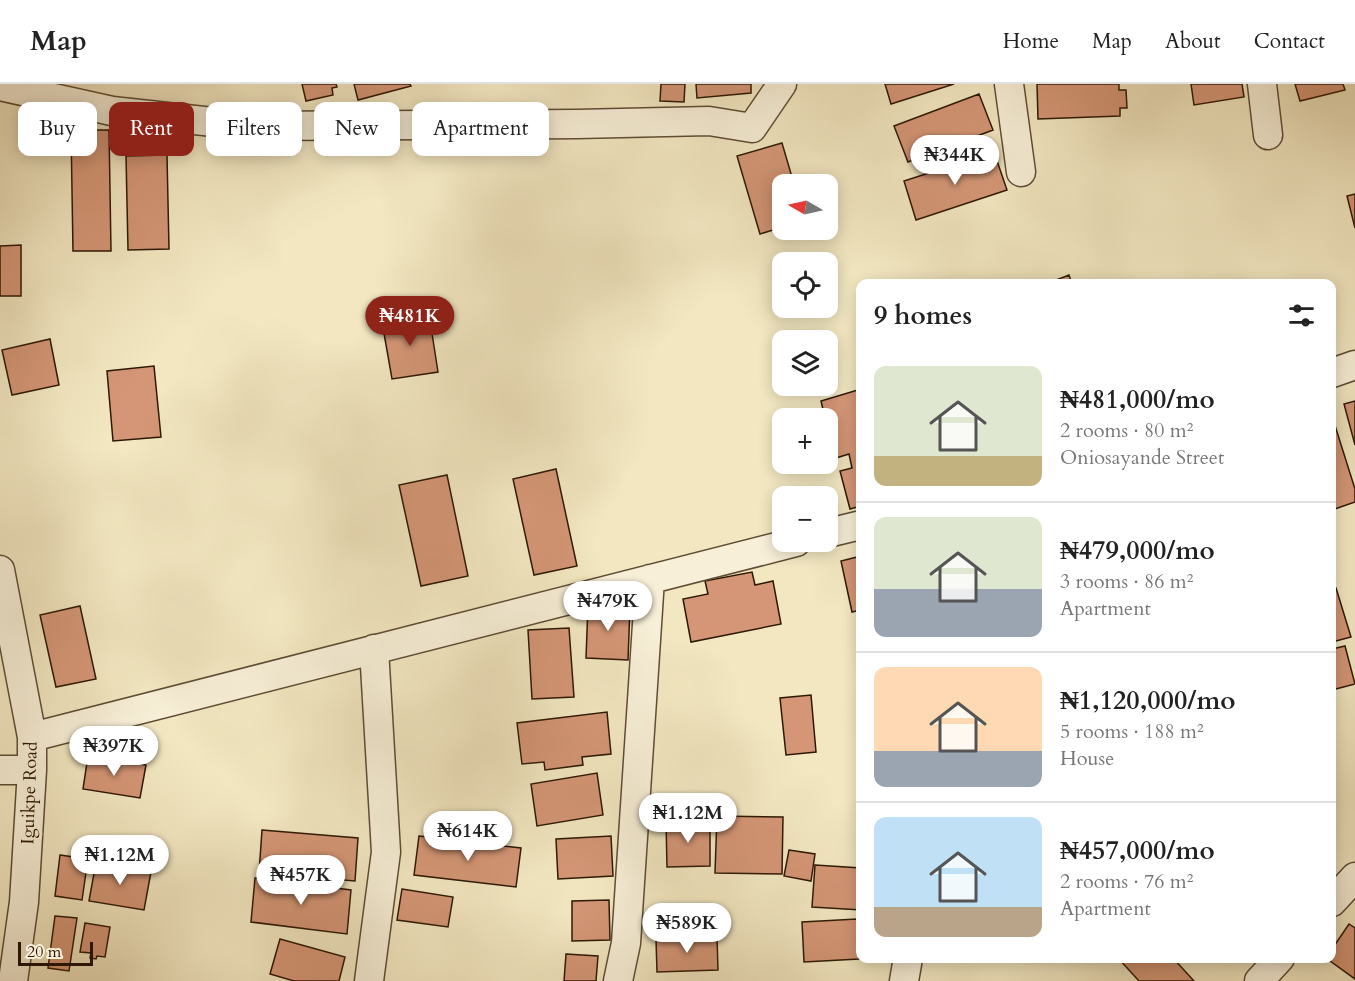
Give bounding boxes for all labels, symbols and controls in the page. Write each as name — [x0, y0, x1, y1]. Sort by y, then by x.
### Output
text: Map — [30, 22, 87, 60]
text: Home — [1003, 27, 1059, 56]
text: Map — [1092, 27, 1132, 56]
text: About — [1165, 27, 1221, 56]
text: Contact — [1254, 27, 1325, 56]
chip: Buy — [18, 102, 97, 156]
chip: Rent — [109, 102, 194, 156]
chip: Filters — [206, 102, 302, 156]
chip: New — [314, 102, 400, 156]
chip: Apartment — [412, 102, 549, 156]
pin: ₦344K — [913, 135, 997, 186]
text: ₦344K — [924, 141, 986, 168]
north arrow — [772, 174, 838, 240]
map controls — [772, 174, 838, 552]
button: locate — [772, 252, 838, 318]
pin: ₦481K — [368, 296, 452, 347]
text: 9 homes — [874, 298, 972, 333]
icon: filters — [1285, 299, 1318, 332]
text: ₦481K — [379, 302, 441, 329]
button: layers — [772, 330, 838, 396]
text: ₦481,000/mo — [1060, 382, 1215, 417]
icon: home — [922, 390, 994, 462]
button: + — [772, 408, 838, 474]
text: 2 rooms · 80 m² — [1060, 417, 1193, 444]
text: Oniosayande Street — [1060, 444, 1224, 471]
button: − — [772, 486, 838, 552]
text: ₦479,000/mo — [1060, 533, 1215, 568]
icon: home — [922, 541, 994, 613]
text: 3 rooms · 86 m² — [1060, 568, 1193, 595]
pin: ₦479K — [566, 581, 650, 632]
text: ₦479K — [577, 587, 639, 614]
text: Apartment — [1060, 595, 1151, 622]
text: ₦1,120,000/mo — [1060, 683, 1236, 718]
icon: home — [922, 691, 994, 763]
text: 5 rooms · 188 m² — [1060, 718, 1204, 745]
pin: ₦397K — [72, 726, 156, 777]
text: ₦397K — [83, 732, 145, 759]
street label: Iguikpe Road — [15, 741, 44, 845]
text: House — [1060, 745, 1114, 772]
pin: ₦1.12M — [639, 793, 737, 844]
text: ₦1.12M — [653, 799, 723, 826]
pin: ₦614K — [426, 811, 510, 862]
text: ₦614K — [437, 817, 499, 844]
text: ₦457,000/mo — [1060, 833, 1215, 868]
pin: ₦1.12M — [71, 835, 169, 886]
text: ₦1.12M — [85, 841, 155, 868]
icon: home — [922, 841, 994, 913]
pin: ₦457K — [259, 855, 343, 906]
text: ₦457K — [270, 861, 332, 888]
text: 2 rooms · 76 m² — [1060, 868, 1193, 895]
text: Apartment — [1060, 895, 1151, 922]
pin: ₦589K — [645, 903, 729, 954]
text: ₦589K — [656, 909, 718, 936]
scale bar — [18, 939, 93, 966]
text: 20 m — [27, 941, 61, 963]

